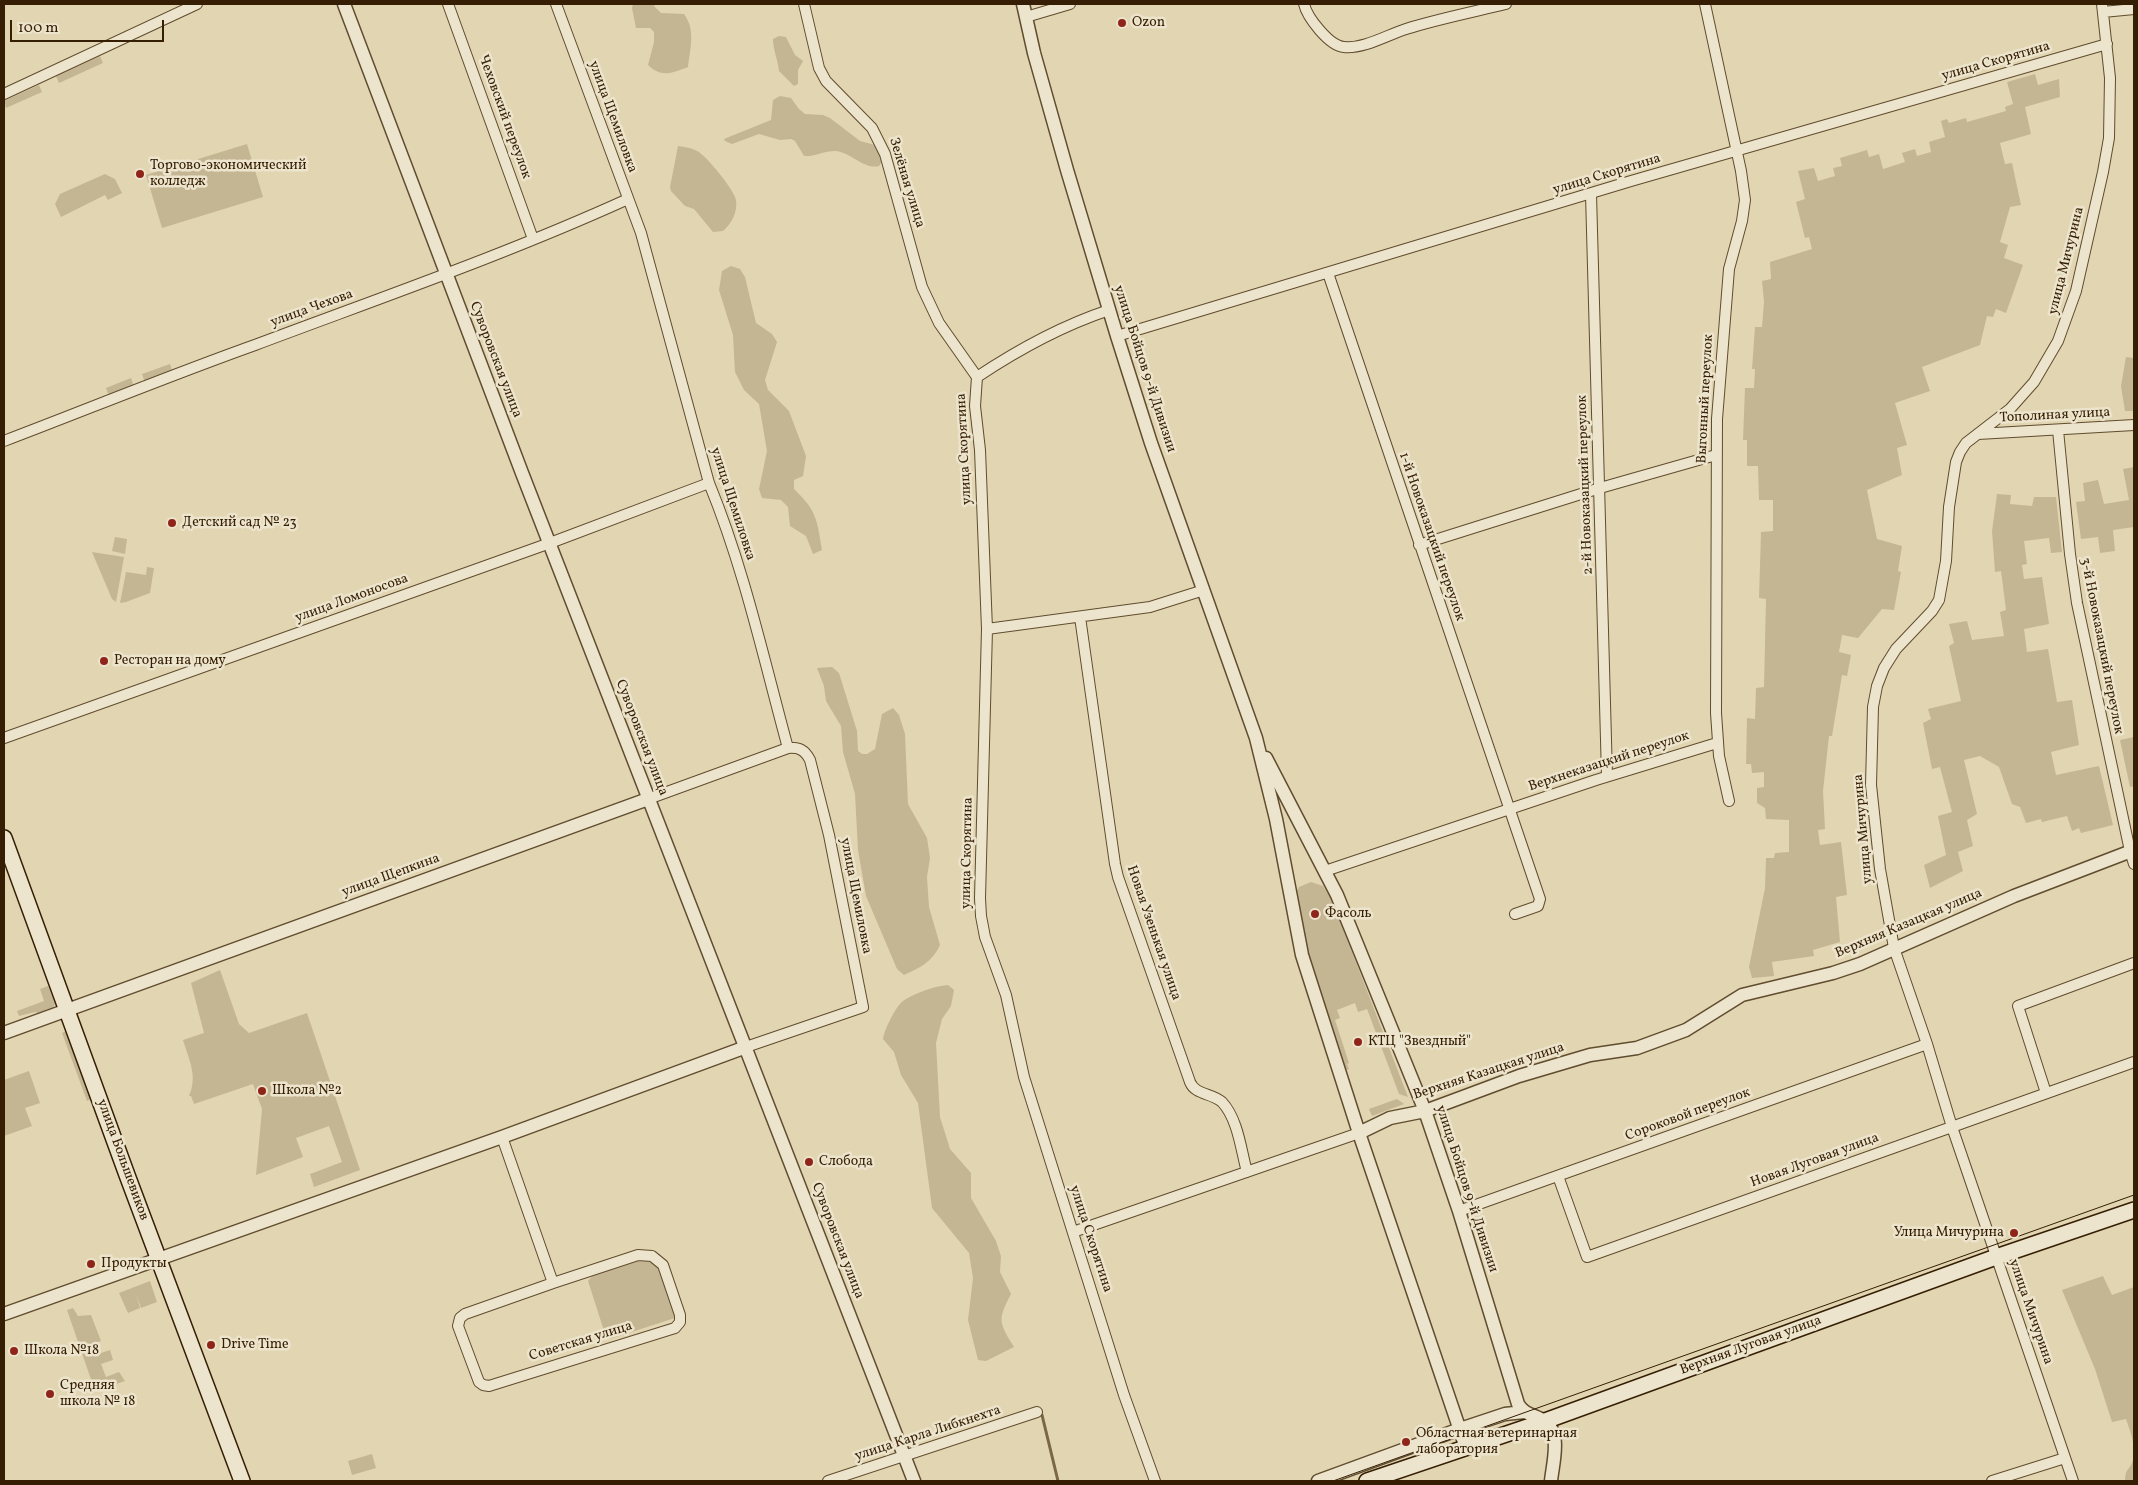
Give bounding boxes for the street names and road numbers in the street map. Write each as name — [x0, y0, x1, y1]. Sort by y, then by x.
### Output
street label: улица Скорятина — [1940, 39, 2052, 85]
street label: Чеховский переулок — [474, 53, 534, 181]
street label: улица Щемиловка — [584, 59, 640, 175]
street label: Зелёная улица — [884, 136, 928, 230]
street label: улица Скорятина — [1551, 151, 1663, 199]
street label: улица Мичурина — [2046, 205, 2088, 317]
street label: улица Бойцов 9-й Дивизии — [1109, 283, 1179, 455]
street label: улица Чехова — [268, 286, 356, 332]
street label: Суворовская улица — [465, 300, 525, 420]
street label: Выгонный переулок — [1694, 334, 1718, 464]
street label: улица Скорятина — [954, 393, 976, 505]
street label: 2-й Новоказацкий переулок — [1574, 395, 1598, 575]
street label: Тополиная улица — [1999, 405, 2111, 427]
street label: улица Щемиловка — [706, 445, 758, 563]
street label: 1-й Новоказацкий переулок — [1394, 450, 1468, 624]
street label: 3-й Новоказацкий переулок — [2076, 556, 2126, 736]
street label: улица Ломоносова — [293, 571, 411, 627]
street label: Суворовская улица — [611, 678, 671, 798]
street label: Верхнеказацкий переулок — [1527, 728, 1691, 796]
street label: улица Мичурина — [1851, 773, 1877, 885]
street label: улица Скорятина — [959, 797, 977, 909]
street label: улица Щемиловка — [836, 837, 874, 955]
street label: улица Щепкина — [340, 851, 442, 901]
street label: Новая Узенькая улица — [1122, 863, 1184, 1003]
street label: Верхняя Казацкая улица — [1833, 885, 1985, 963]
street label: Верхняя Казацкая улица — [1411, 1040, 1567, 1104]
street label: Сороковой переулок — [1623, 1085, 1753, 1145]
street label: улица Большевиков — [92, 1097, 152, 1223]
street label: улица Бойцов 9-й Дивизии — [1431, 1103, 1501, 1275]
street label: Новая Луговая улица — [1749, 1130, 1881, 1192]
street label: Суворовская улица — [807, 1181, 867, 1301]
street label: улица Скорятина — [1065, 1183, 1115, 1295]
street label: улица Мичурина — [2004, 1257, 2056, 1367]
street label: Верхняя Луговая улица — [1678, 1313, 1824, 1379]
street label: Советская улица — [527, 1318, 635, 1366]
street label: улица Карла Либкнехта — [853, 1402, 1003, 1466]

